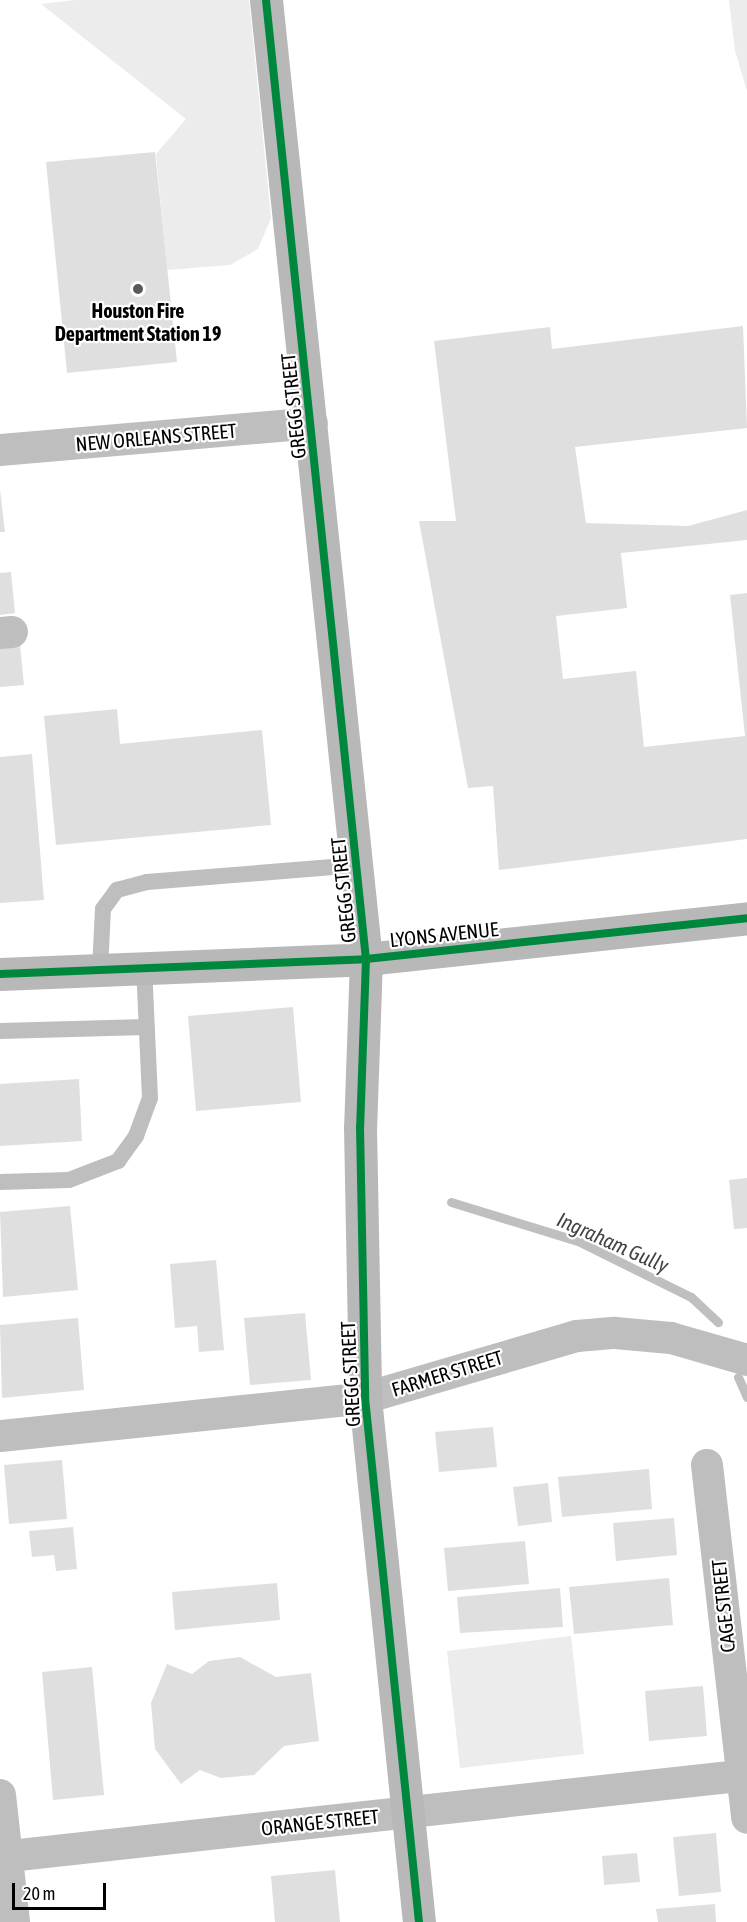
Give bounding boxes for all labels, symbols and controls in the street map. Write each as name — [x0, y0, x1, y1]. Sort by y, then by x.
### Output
marker: Houston Fire Department Station 19 — [131, 282, 145, 296]
place label: Houston Fire Department Station 19 — [55, 298, 221, 345]
street label: GREGG STREET — [276, 352, 310, 460]
street label: NEW ORLEANS STREET — [75, 418, 237, 456]
street label: GREGG STREET — [326, 836, 360, 944]
street label: LYONS AVENUE — [388, 916, 500, 952]
water label: Ingraham Gully — [553, 1206, 673, 1278]
street label: GREGG STREET — [335, 1320, 365, 1428]
street label: FARMER STREET — [388, 1345, 506, 1401]
street label: CAGE STREET — [706, 1558, 740, 1654]
street label: ORANGE STREET — [260, 1804, 380, 1840]
scale bar — [15, 1871, 110, 1909]
text: 20 m — [23, 1883, 55, 1904]

